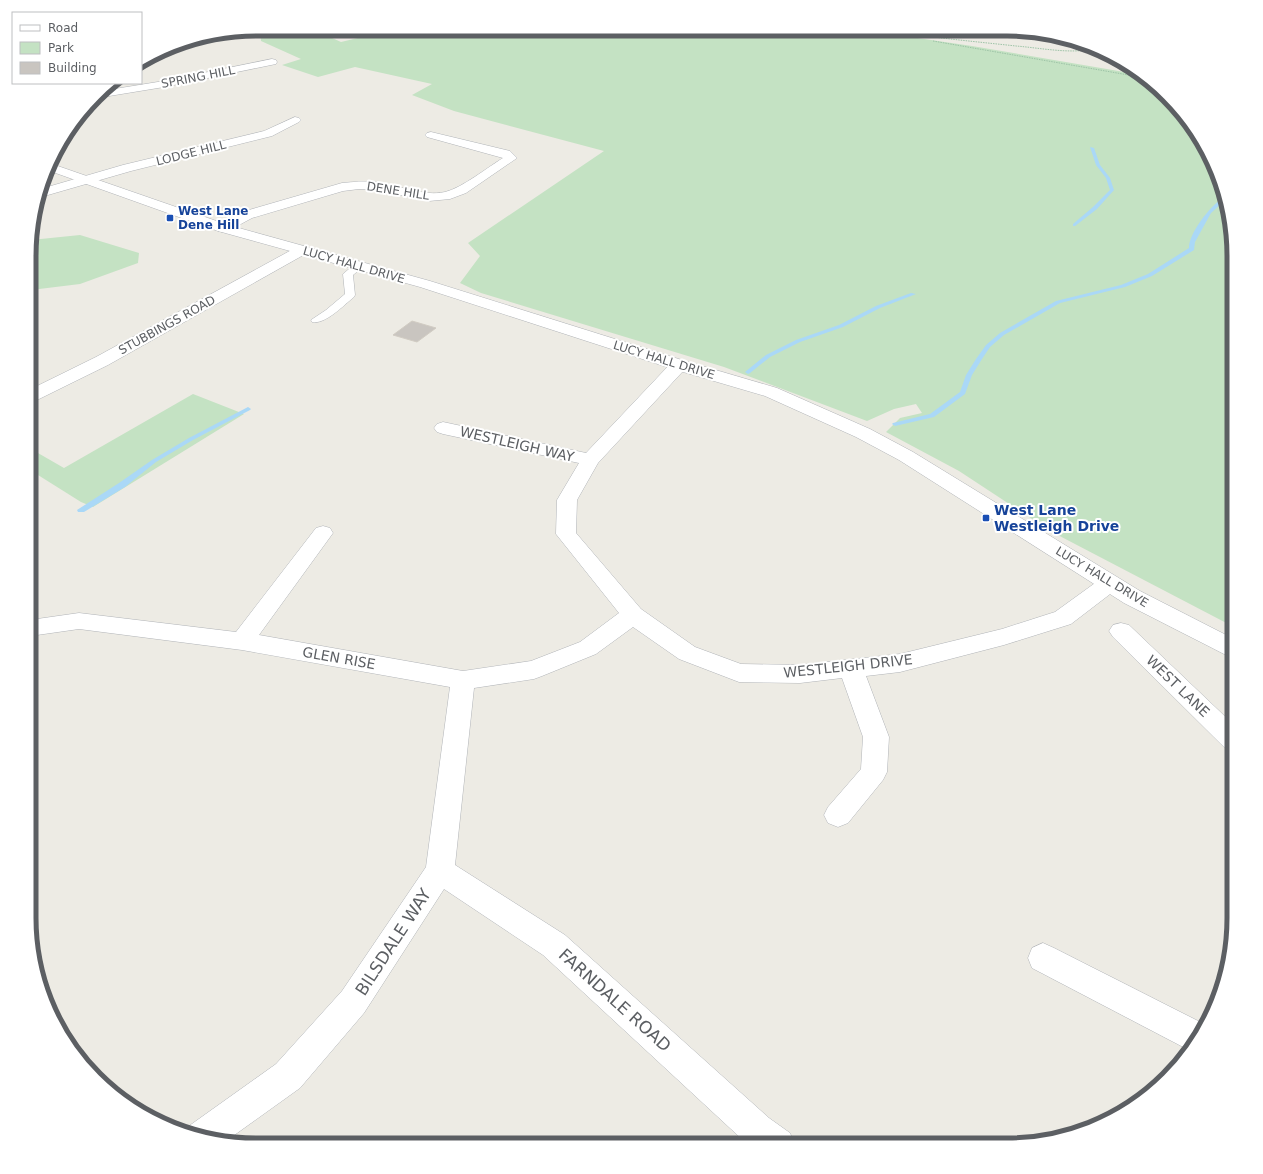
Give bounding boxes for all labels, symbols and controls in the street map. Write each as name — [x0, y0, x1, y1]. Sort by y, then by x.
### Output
legend — [12, 12, 142, 84]
text: Road — [48, 21, 78, 35]
text: Park — [48, 41, 74, 55]
text: Building — [48, 61, 97, 75]
street label: SPRING HILL — [160, 63, 236, 91]
street label: LODGE HILL — [155, 137, 228, 168]
street label: DENE HILL — [366, 179, 431, 203]
place label: West Lane Dene Hill — [178, 204, 248, 232]
marker: West Lane Dene Hill — [165, 213, 175, 223]
street label: LUCY HALL DRIVE — [301, 244, 407, 286]
street label: STUBBINGS ROAD — [116, 293, 218, 357]
street label: LUCY HALL DRIVE — [612, 338, 716, 382]
street label: WESTLEIGH WAY — [458, 423, 576, 465]
place label: West Lane Westleigh Drive — [994, 502, 1119, 534]
marker: West Lane Westleigh Drive — [981, 513, 991, 523]
street label: LUCY HALL DRIVE — [1053, 544, 1151, 610]
street label: GLEN RISE — [301, 644, 377, 672]
street label: WESTLEIGH DRIVE — [783, 651, 913, 681]
street label: WEST LANE — [1143, 652, 1213, 720]
street label: BILSDALE WAY — [351, 884, 435, 999]
street label: FARNDALE ROAD — [555, 944, 675, 1056]

